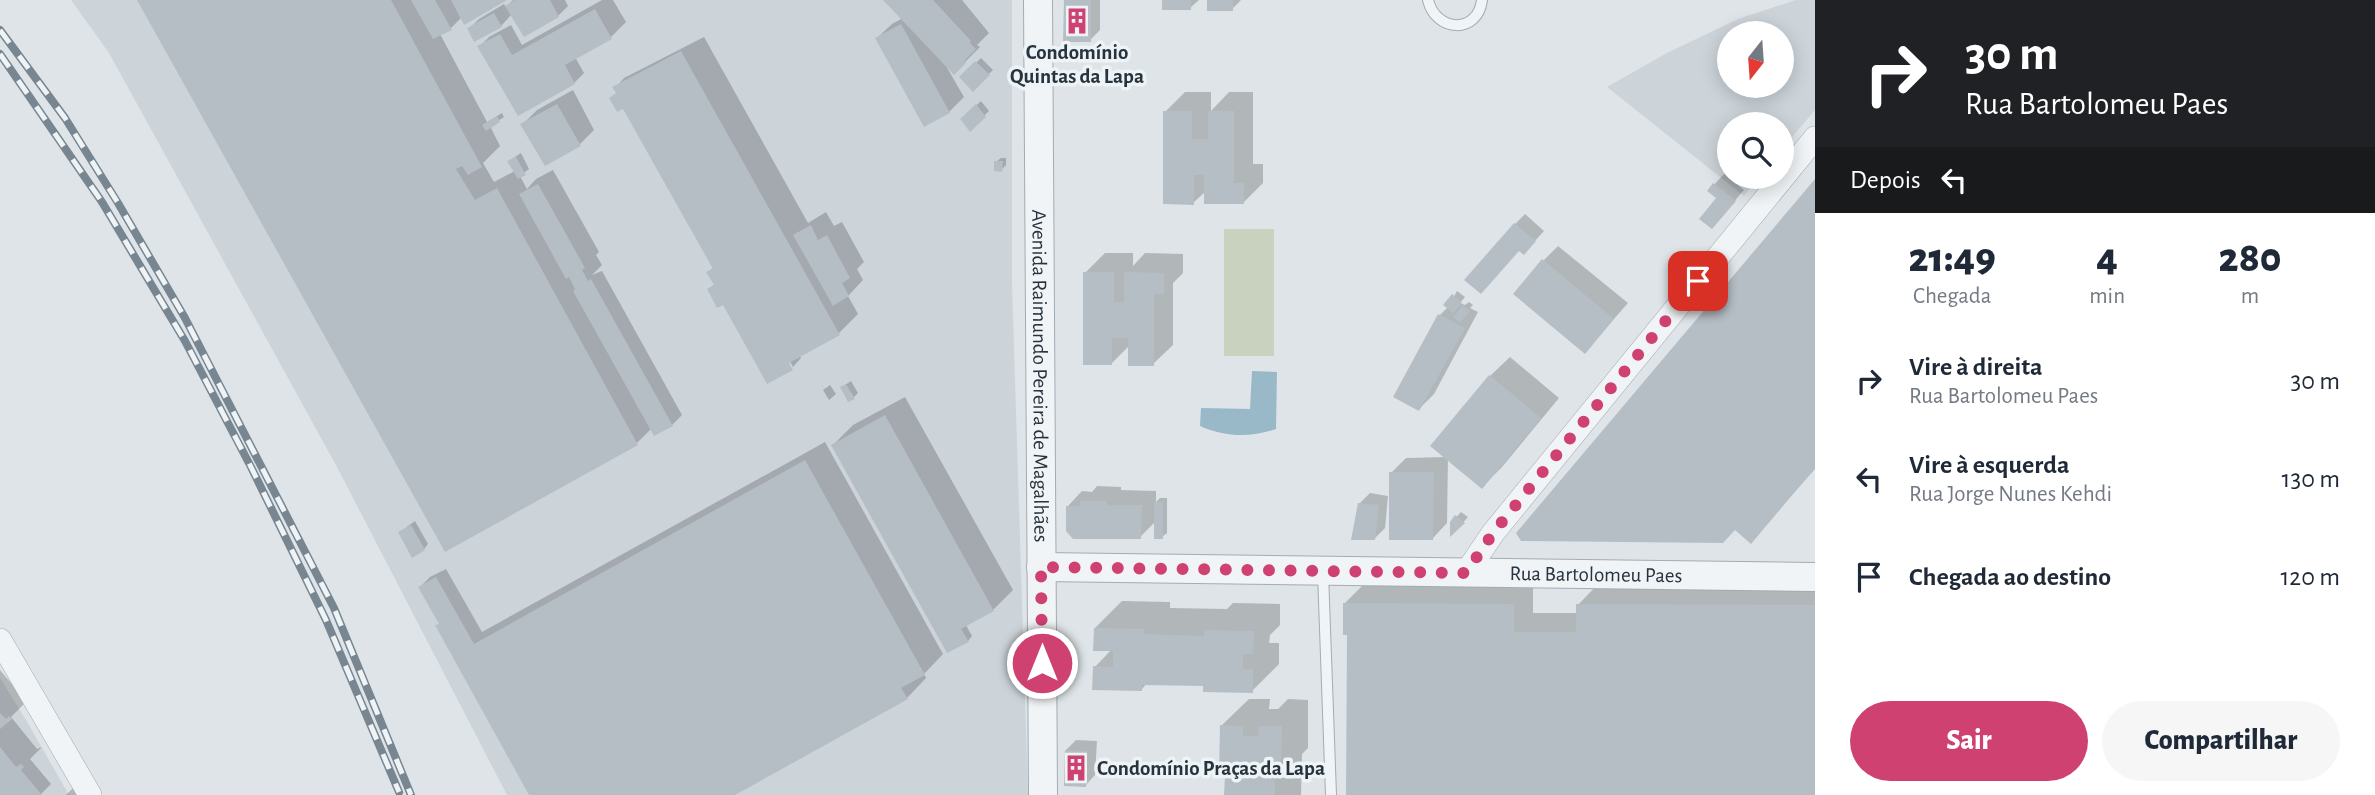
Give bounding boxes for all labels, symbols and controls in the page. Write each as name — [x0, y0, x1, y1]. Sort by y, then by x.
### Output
building icon: Condomínio Quintas da Lapa — [1062, 6, 1092, 36]
north arrow — [1717, 21, 1794, 98]
map controls — [1717, 21, 1794, 189]
icon: right — [1850, 28, 1941, 119]
text: 30 m — [1965, 30, 2059, 79]
place label: Condomínio Quintas da Lapa — [1010, 42, 1144, 88]
text: Rua Bartolomeu Paes — [1965, 88, 2228, 120]
button: search — [1717, 112, 1794, 189]
icon: left — [1935, 161, 1973, 199]
text: Depois — [1850, 167, 1921, 193]
street label: Avenida Raimundo Pereira de Magalhães — [1029, 209, 1052, 543]
text: 21:49 — [1908, 237, 1996, 279]
text: 4 — [2096, 237, 2118, 279]
text: 280 — [2219, 237, 2282, 279]
pin — [1668, 251, 1728, 311]
icon: arrive — [1679, 262, 1717, 300]
text: Chegada — [1913, 285, 1991, 308]
text: min — [2089, 285, 2125, 308]
text: m — [2241, 285, 2259, 308]
text: Vire à direita — [1909, 354, 2043, 380]
icon: right — [1850, 362, 1888, 400]
text: 30 m — [2290, 368, 2340, 394]
text: Rua Bartolomeu Paes — [1909, 385, 2098, 408]
text: Vire à esquerda — [1909, 452, 2070, 478]
icon: left — [1850, 460, 1888, 498]
text: 130 m — [2282, 466, 2340, 492]
text: Rua Jorge Nunes Kehdi — [1909, 483, 2112, 506]
icon: arrive — [1850, 558, 1888, 596]
street label: Rua Bartolomeu Paes — [1509, 563, 1683, 586]
text: Chegada ao destino — [1909, 564, 2111, 590]
text: 120 m — [2280, 564, 2340, 590]
position arrow — [1005, 626, 1079, 700]
button: Sair — [1850, 701, 2088, 781]
button: Compartilhar — [2102, 701, 2340, 781]
building icon: Condomínio Praças da Lapa — [1061, 753, 1091, 783]
place label: Condomínio Praças da Lapa — [1097, 758, 1325, 779]

